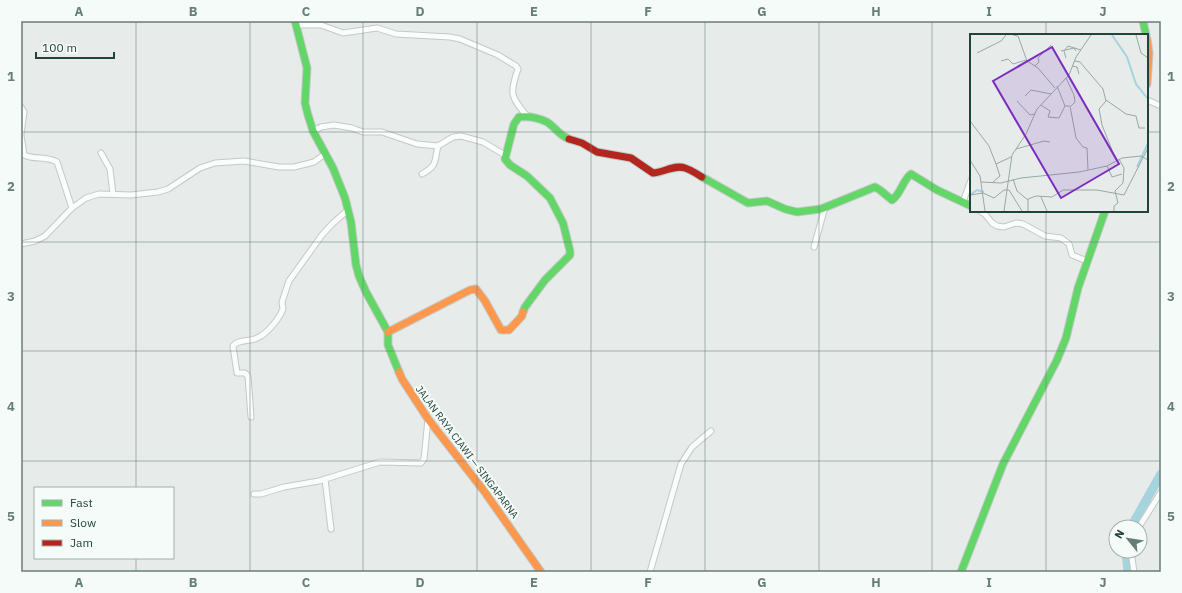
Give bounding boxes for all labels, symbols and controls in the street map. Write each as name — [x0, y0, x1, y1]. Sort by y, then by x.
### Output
text: A — [75, 3, 84, 20]
text: B — [189, 3, 198, 20]
text: C — [302, 3, 311, 20]
text: D — [415, 3, 425, 20]
text: E — [530, 3, 538, 20]
text: F — [644, 3, 652, 20]
text: G — [757, 3, 767, 20]
text: H — [871, 3, 881, 20]
text: I — [986, 3, 992, 20]
text: J — [1099, 3, 1107, 20]
scale bar — [36, 34, 114, 60]
inset map — [970, 34, 1148, 212]
text: 100 m — [42, 40, 77, 55]
text: 1 — [7, 68, 15, 85]
text: 1 — [1167, 68, 1175, 85]
text: 2 — [7, 178, 15, 195]
text: 2 — [1167, 178, 1175, 195]
text: 3 — [7, 288, 15, 305]
text: 3 — [1167, 288, 1175, 305]
street label: JALAN RAYA CIAWI — SINGAPARNA — [413, 383, 522, 521]
text: 4 — [7, 398, 15, 415]
text: 4 — [1167, 398, 1175, 415]
legend — [34, 487, 174, 559]
text: Fast — [70, 495, 93, 510]
text: 5 — [7, 508, 15, 525]
text: 5 — [1167, 508, 1175, 525]
text: Slow — [70, 515, 96, 530]
north arrow — [1108, 519, 1148, 559]
text: N — [1111, 527, 1127, 541]
text: Jam — [70, 535, 93, 550]
text: A — [75, 574, 84, 591]
text: B — [189, 574, 198, 591]
text: C — [302, 574, 311, 591]
text: D — [415, 574, 425, 591]
text: E — [530, 574, 538, 591]
text: F — [644, 574, 652, 591]
text: G — [757, 574, 767, 591]
text: H — [871, 574, 881, 591]
text: I — [986, 574, 992, 591]
text: J — [1099, 574, 1107, 591]

